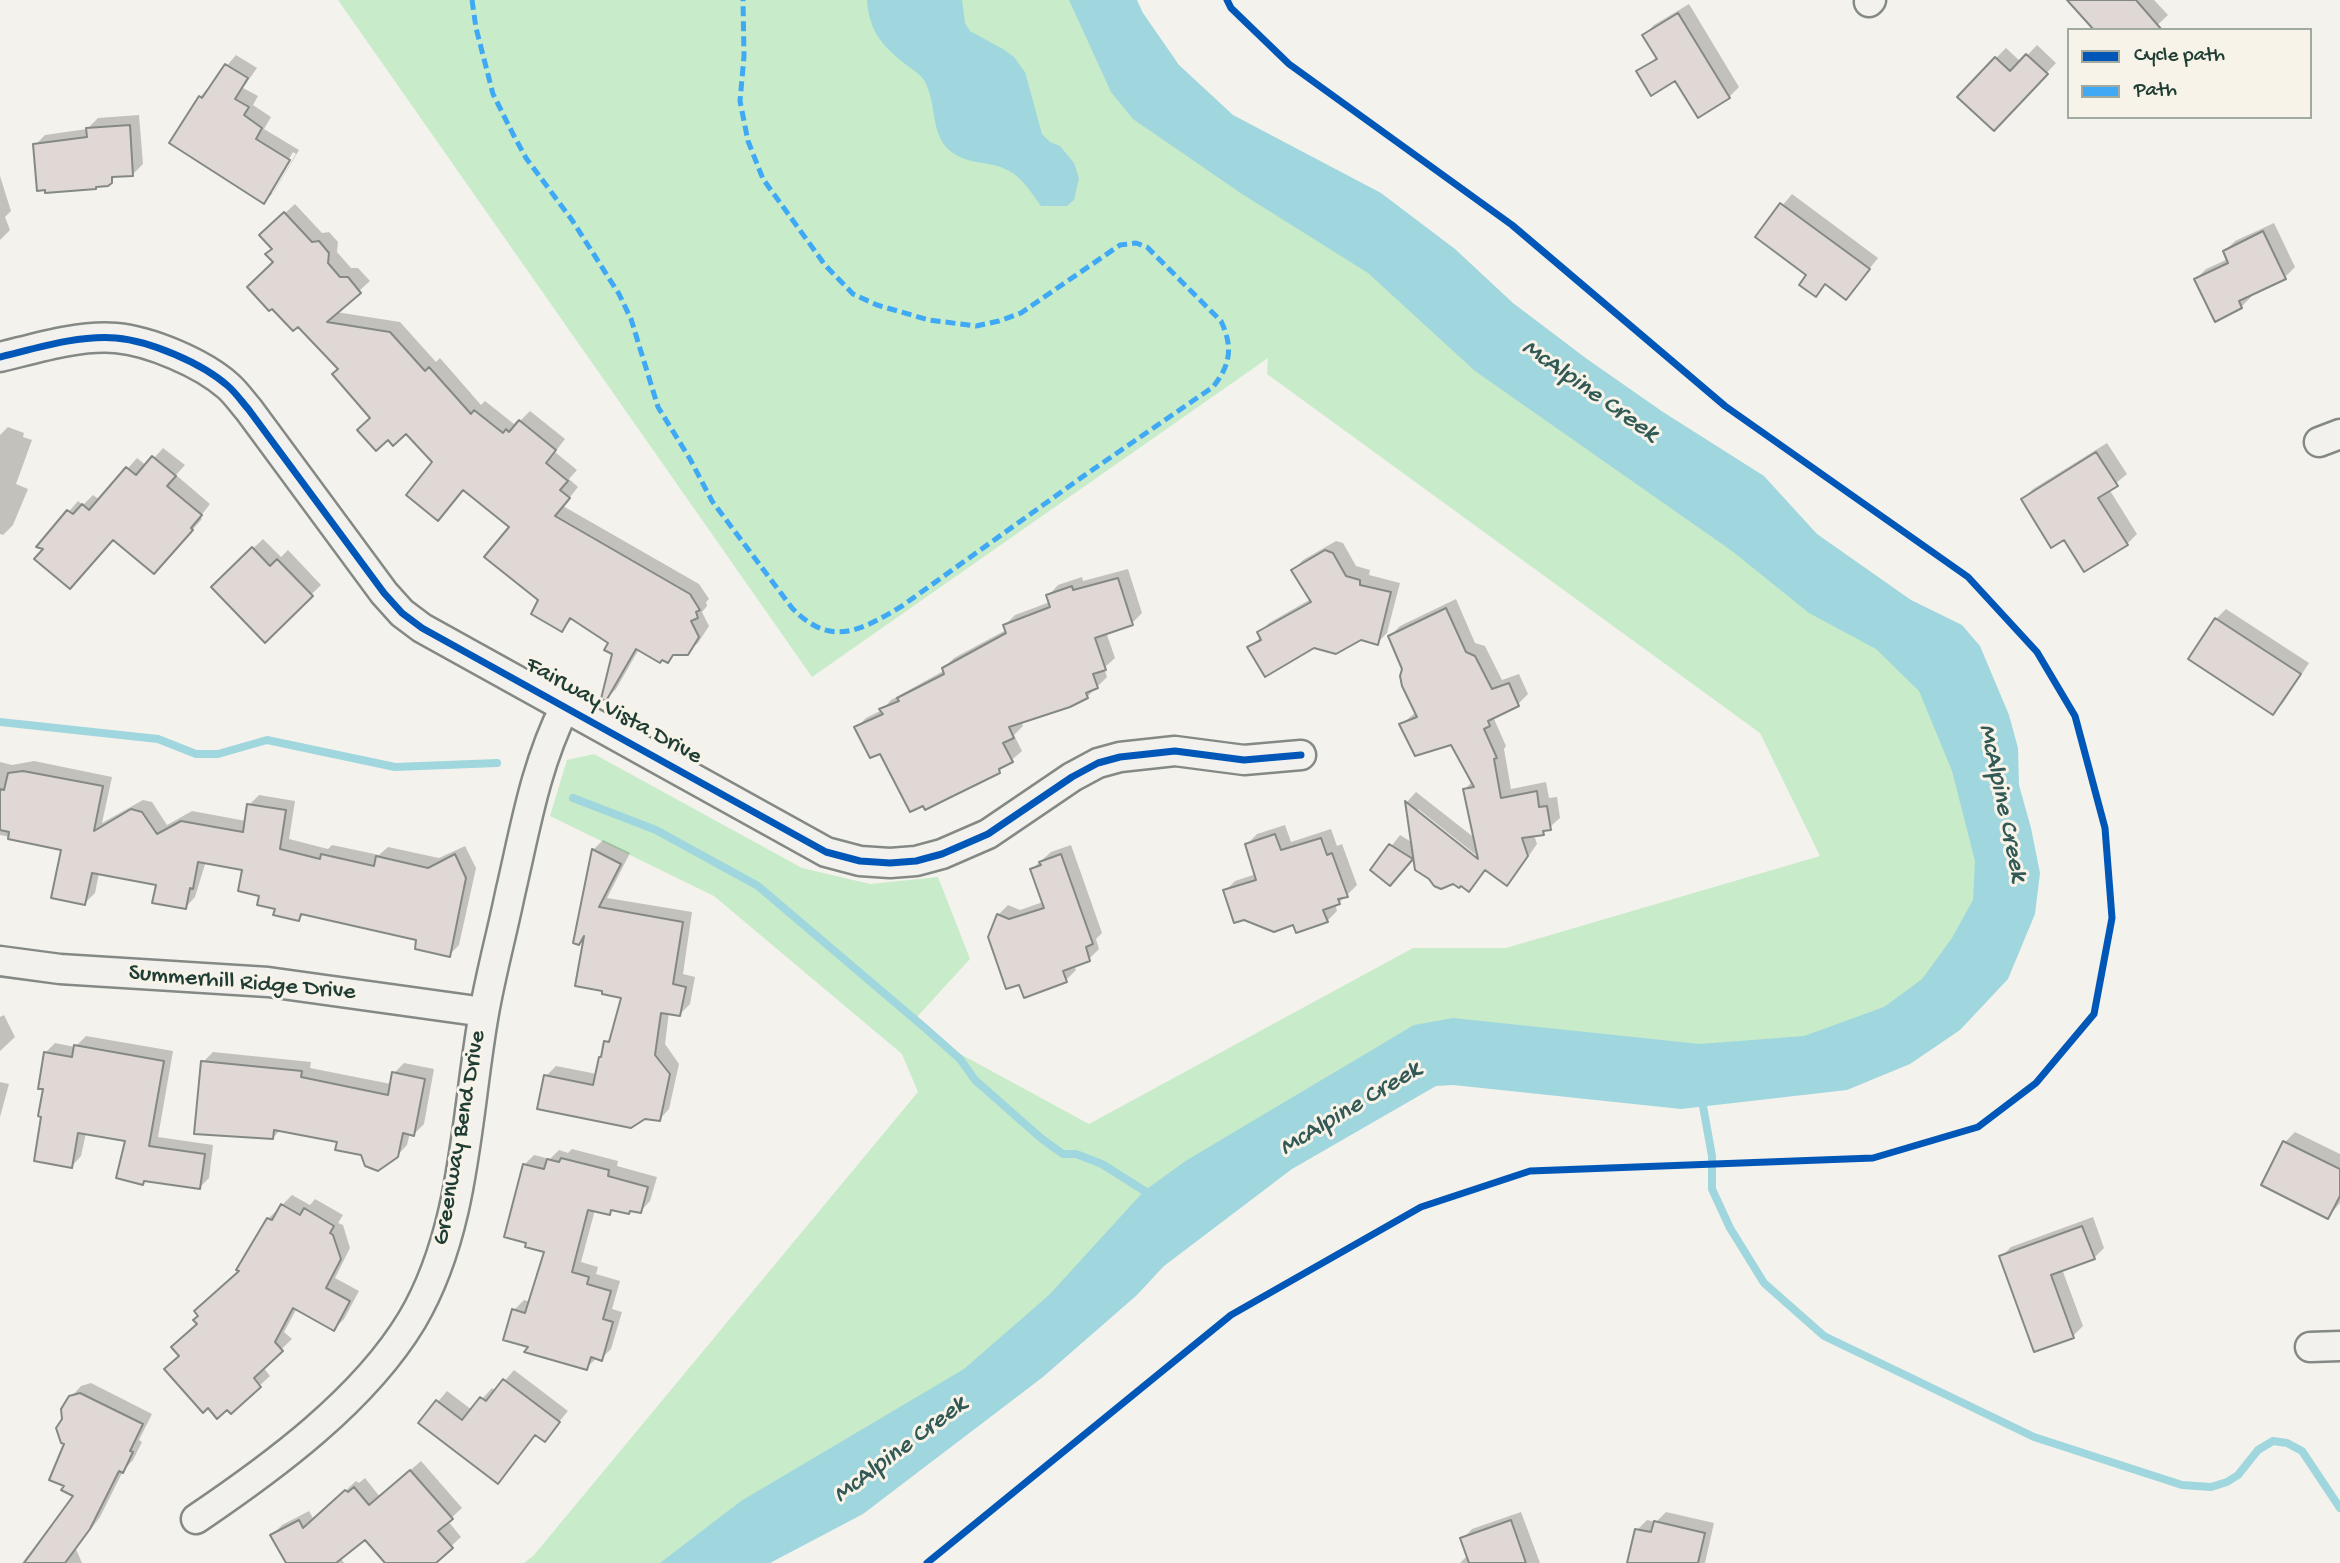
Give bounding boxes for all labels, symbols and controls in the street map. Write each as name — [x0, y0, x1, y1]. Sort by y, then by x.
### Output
legend — [2067, 28, 2312, 119]
text: Cycle path — [2134, 44, 2225, 69]
text: Path — [2134, 79, 2177, 104]
water label: McAlpine Creek — [1515, 333, 1663, 451]
street label: Fairway Vista Drive — [520, 652, 706, 772]
water label: McAlpine Creek — [1969, 721, 2033, 885]
street label: Summerhill Ridge Drive — [127, 960, 357, 1008]
street label: Greenway Bend Drive — [428, 1028, 494, 1248]
water label: McAlpine Creek — [1274, 1055, 1428, 1165]
water label: McAlpine Creek — [828, 1390, 974, 1512]

